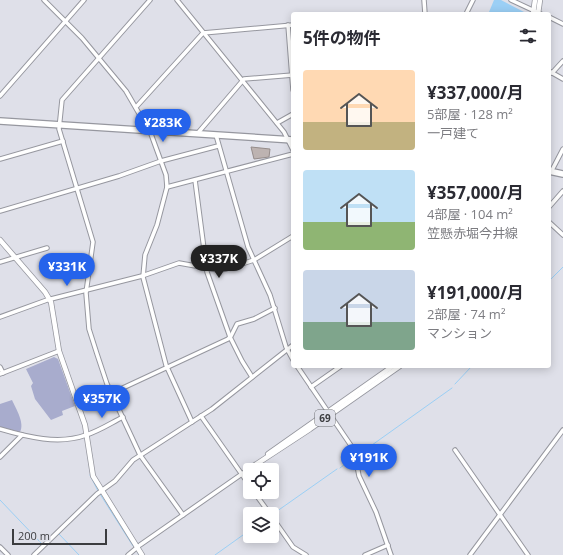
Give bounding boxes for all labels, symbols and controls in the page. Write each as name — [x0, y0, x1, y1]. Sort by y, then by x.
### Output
icon: filters — [517, 25, 539, 47]
text: 5件の物件 — [303, 26, 381, 49]
text: ¥337,000/月 — [427, 81, 524, 104]
icon: home — [335, 86, 383, 134]
text: 5部屋 · 128 m² — [427, 105, 513, 123]
pin: ¥283K — [135, 109, 191, 143]
text: ¥283K — [144, 113, 182, 131]
text: 一戸建て — [427, 124, 479, 142]
text: ¥357,000/月 — [427, 181, 524, 204]
icon: home — [335, 186, 383, 234]
text: 4部屋 · 104 m² — [427, 205, 513, 223]
text: 笠懸赤堀今井線 — [427, 224, 518, 242]
pin: ¥337K — [191, 245, 247, 279]
text: ¥337K — [200, 249, 238, 267]
pin: ¥331K — [39, 253, 95, 287]
text: ¥331K — [48, 257, 86, 275]
text: ¥191,000/月 — [427, 281, 524, 304]
icon: home — [335, 286, 383, 334]
text: 2部屋 · 74 m² — [427, 305, 505, 323]
text: マンション — [427, 324, 492, 342]
pin: ¥357K — [74, 385, 130, 419]
text: ¥357K — [83, 389, 121, 407]
road number: 69 — [315, 410, 335, 426]
pin: ¥191K — [341, 444, 397, 478]
text: ¥191K — [350, 448, 388, 466]
map controls — [243, 463, 279, 543]
button: locate — [243, 463, 279, 499]
button: layers — [243, 507, 279, 543]
scale bar — [12, 527, 107, 546]
text: 200 m — [18, 528, 50, 543]

